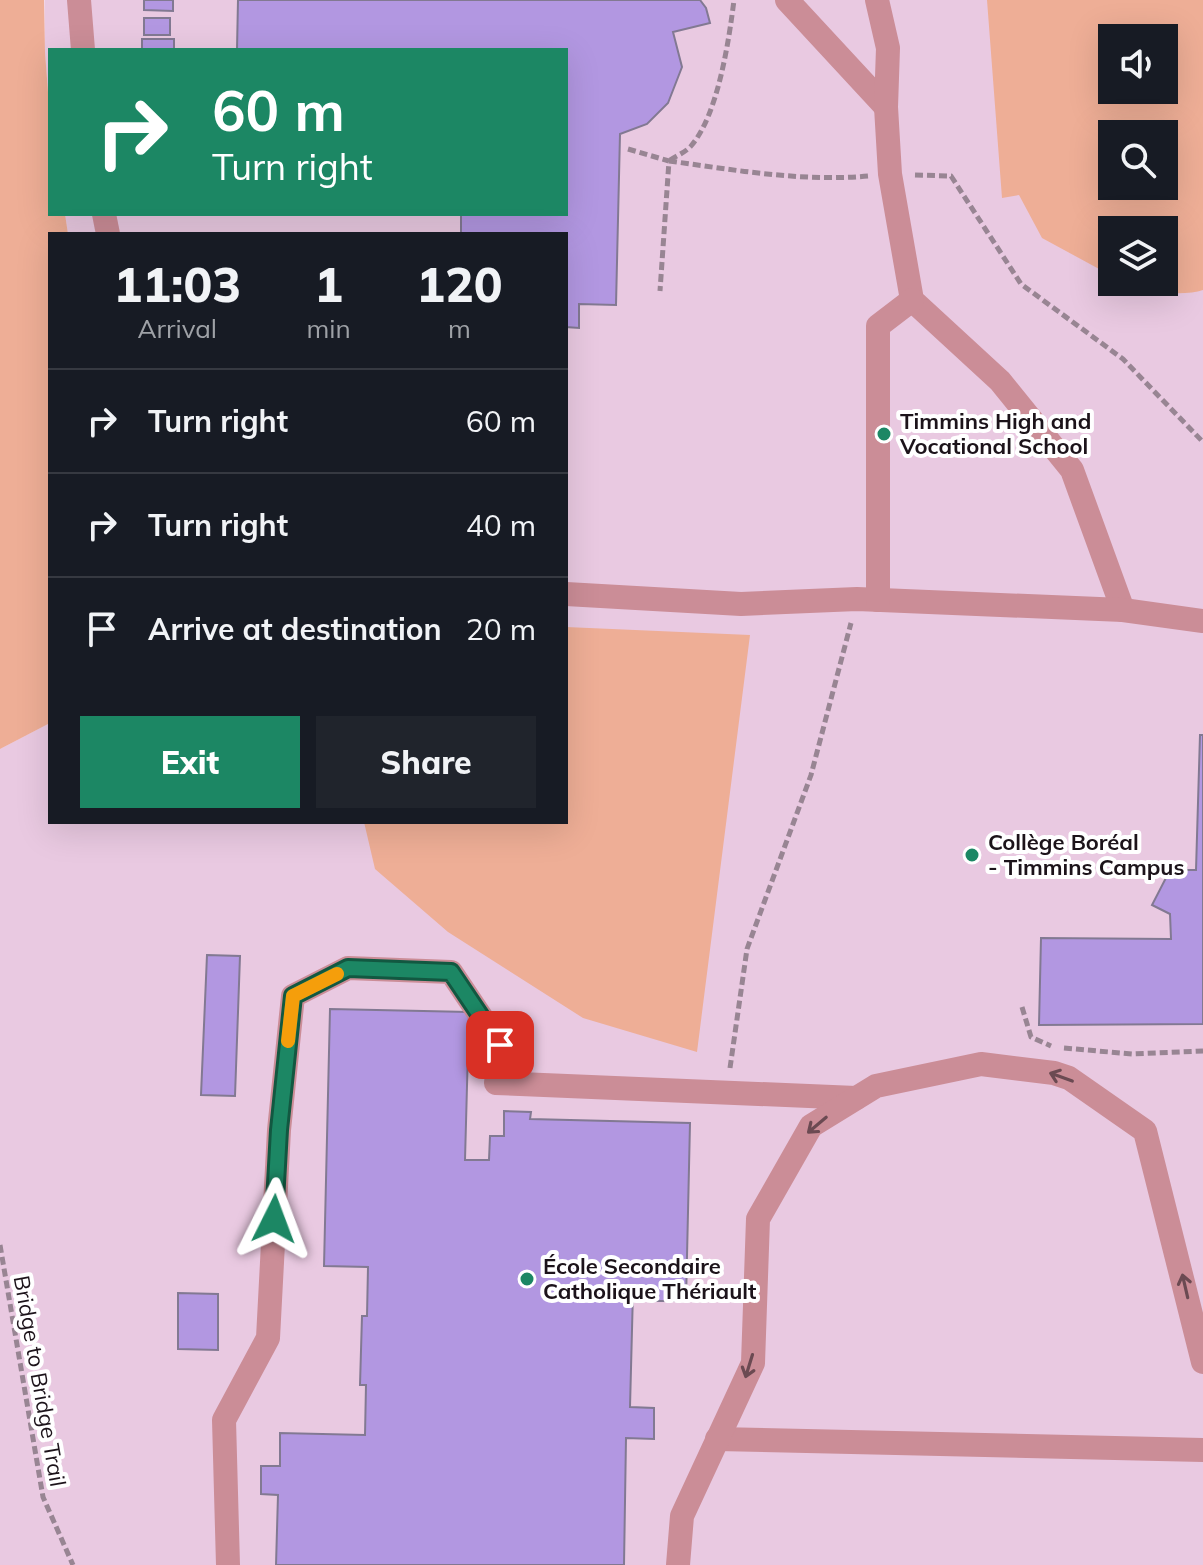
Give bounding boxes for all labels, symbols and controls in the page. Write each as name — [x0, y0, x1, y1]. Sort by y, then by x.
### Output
map controls — [1098, 24, 1178, 296]
button: sound — [1098, 24, 1178, 104]
text: 60 m — [212, 75, 345, 145]
icon: right — [80, 80, 184, 184]
button: search — [1098, 120, 1178, 200]
text: Turn right — [212, 144, 373, 189]
button: layers — [1098, 216, 1178, 296]
text: 11:03 — [113, 254, 241, 314]
text: 1 — [314, 254, 343, 314]
text: 120 — [416, 254, 503, 314]
text: Arrival — [137, 312, 217, 345]
text: min — [307, 312, 351, 345]
text: m — [448, 312, 471, 345]
icon: right — [80, 399, 124, 443]
text: Turn right — [148, 402, 288, 440]
text: 60 m — [466, 402, 536, 440]
place label: Timmins High and Vocational School — [899, 407, 1091, 460]
marker: Timmins High and Vocational School — [875, 425, 893, 443]
icon: right — [80, 503, 124, 547]
text: Turn right — [148, 506, 288, 544]
text: 40 m — [466, 506, 536, 544]
icon: arrive — [80, 607, 124, 651]
text: Arrive at destination — [148, 610, 442, 648]
text: 20 m — [466, 610, 536, 648]
button: Exit — [80, 716, 300, 808]
button: Share — [316, 716, 536, 808]
place label: Collège Boréal - Timmins Campus — [988, 828, 1185, 881]
marker: Collège Boréal - Timmins Campus — [963, 846, 981, 864]
pin — [466, 1011, 534, 1079]
icon: arrive — [478, 1023, 522, 1067]
one-way arrow — [1049, 1069, 1074, 1083]
one-way arrow — [807, 1115, 828, 1133]
position arrow — [232, 1177, 316, 1261]
place label: École Secondaire Catholique Thériault — [543, 1252, 756, 1305]
marker: École Secondaire Catholique Thériault — [518, 1270, 536, 1288]
street label: Bridge to Bridge Trail — [8, 1273, 72, 1489]
one-way arrow — [1177, 1273, 1192, 1299]
one-way arrow — [741, 1353, 755, 1378]

